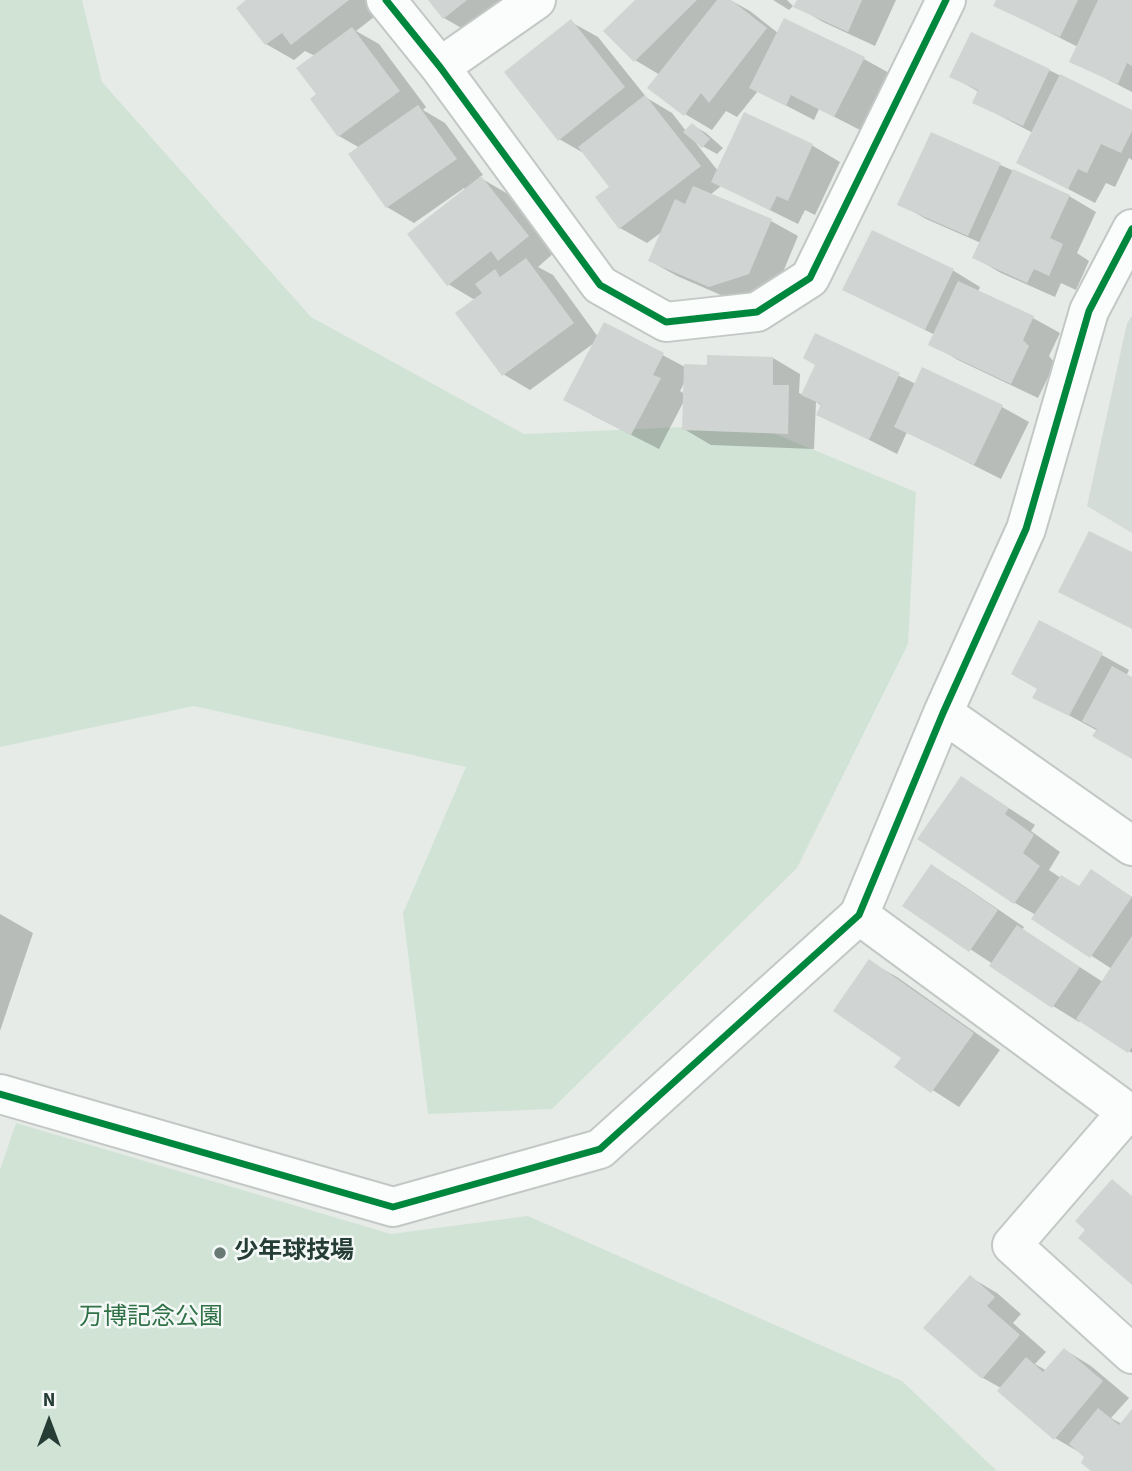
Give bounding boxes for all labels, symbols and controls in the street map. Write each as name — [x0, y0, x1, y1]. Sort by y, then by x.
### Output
place label: 少年球技場 — [234, 1239, 354, 1267]
marker: 少年球技場 — [212, 1245, 228, 1261]
park label: 万博記念公園 — [79, 1305, 223, 1333]
north arrow — [14, 1387, 84, 1457]
text: N — [43, 1387, 55, 1414]

